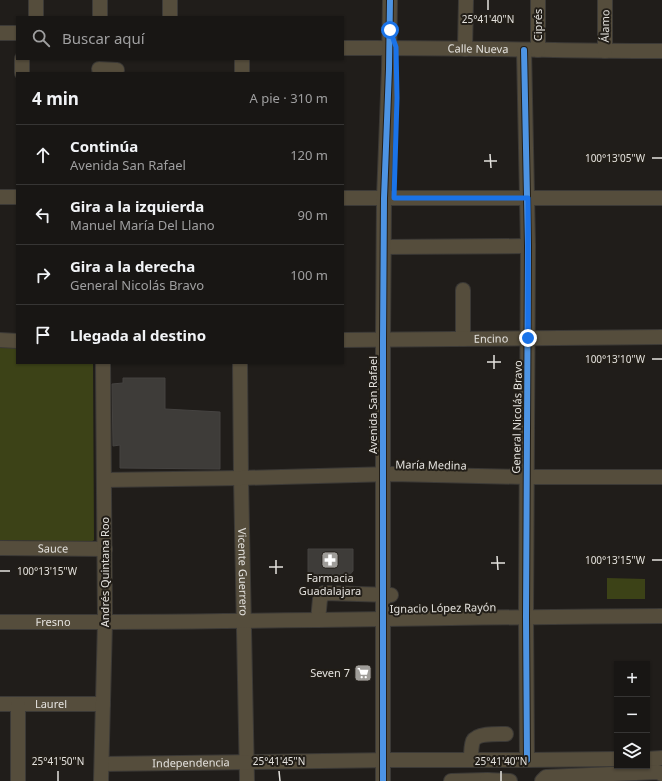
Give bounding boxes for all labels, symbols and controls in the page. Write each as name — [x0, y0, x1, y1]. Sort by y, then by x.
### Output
street label: Ciprés — [530, 9, 545, 41]
street label: Álamo — [597, 9, 612, 43]
text: 25°41'40"N — [462, 12, 514, 26]
search box — [16, 16, 344, 60]
route start — [381, 21, 399, 39]
icon: search — [30, 27, 52, 49]
text: Buscar aquí — [62, 28, 145, 48]
street label: Calle Nueva — [447, 40, 509, 56]
text: 4 min — [32, 87, 79, 110]
text: A pie · 310 m — [250, 89, 328, 107]
text: Continúa — [70, 136, 138, 156]
icon: ahead — [32, 144, 54, 166]
text: 120 m — [290, 146, 328, 164]
text: 100°13'05"W — [585, 151, 646, 165]
text: Avenida San Rafael — [70, 156, 186, 174]
text: Gira a la izquierda — [70, 196, 204, 216]
icon: left — [32, 204, 54, 226]
text: 90 m — [298, 206, 328, 224]
text: Manuel María Del Llano — [70, 216, 215, 234]
text: Gira a la derecha — [70, 256, 195, 276]
icon: right — [32, 264, 54, 286]
text: 100 m — [290, 266, 328, 284]
text: General Nicolás Bravo — [70, 276, 204, 294]
icon: arrive — [32, 324, 54, 346]
text: Llegada al destino — [70, 325, 206, 345]
route end — [519, 329, 537, 347]
street label: Encino — [474, 330, 509, 346]
text: 100°13'10"W — [585, 352, 646, 366]
street label: Avenida San Rafael — [365, 356, 380, 454]
street label: General Nicolás Bravo — [508, 360, 525, 474]
street label: María Medina — [395, 456, 467, 473]
street label: Andrés Quintana Roo — [97, 516, 112, 627]
street label: Vicente Guerrero — [235, 528, 252, 616]
street label: Sauce — [38, 540, 68, 556]
pharmacy icon: Farmacia Guadalajara — [320, 550, 340, 570]
text: 100°13'15"W — [585, 553, 646, 567]
text: 100°13'15"W — [17, 564, 78, 578]
place label: Farmacia Guadalajara — [299, 570, 361, 598]
street label: Ignacio López Rayón — [390, 599, 496, 616]
street label: Fresno — [36, 614, 71, 629]
map controls — [614, 661, 650, 769]
button: + — [614, 661, 650, 697]
supermarket icon: Seven 7 — [353, 663, 373, 683]
place label: Seven 7 — [310, 665, 350, 680]
street label: Laurel — [35, 696, 67, 711]
button: − — [614, 697, 650, 733]
button: layers — [614, 733, 650, 769]
text: 25°41'50"N — [32, 754, 84, 768]
street label: Independencia — [152, 754, 230, 770]
text: 25°41'45"N — [253, 754, 305, 768]
text: 25°41'40"N — [475, 754, 527, 768]

